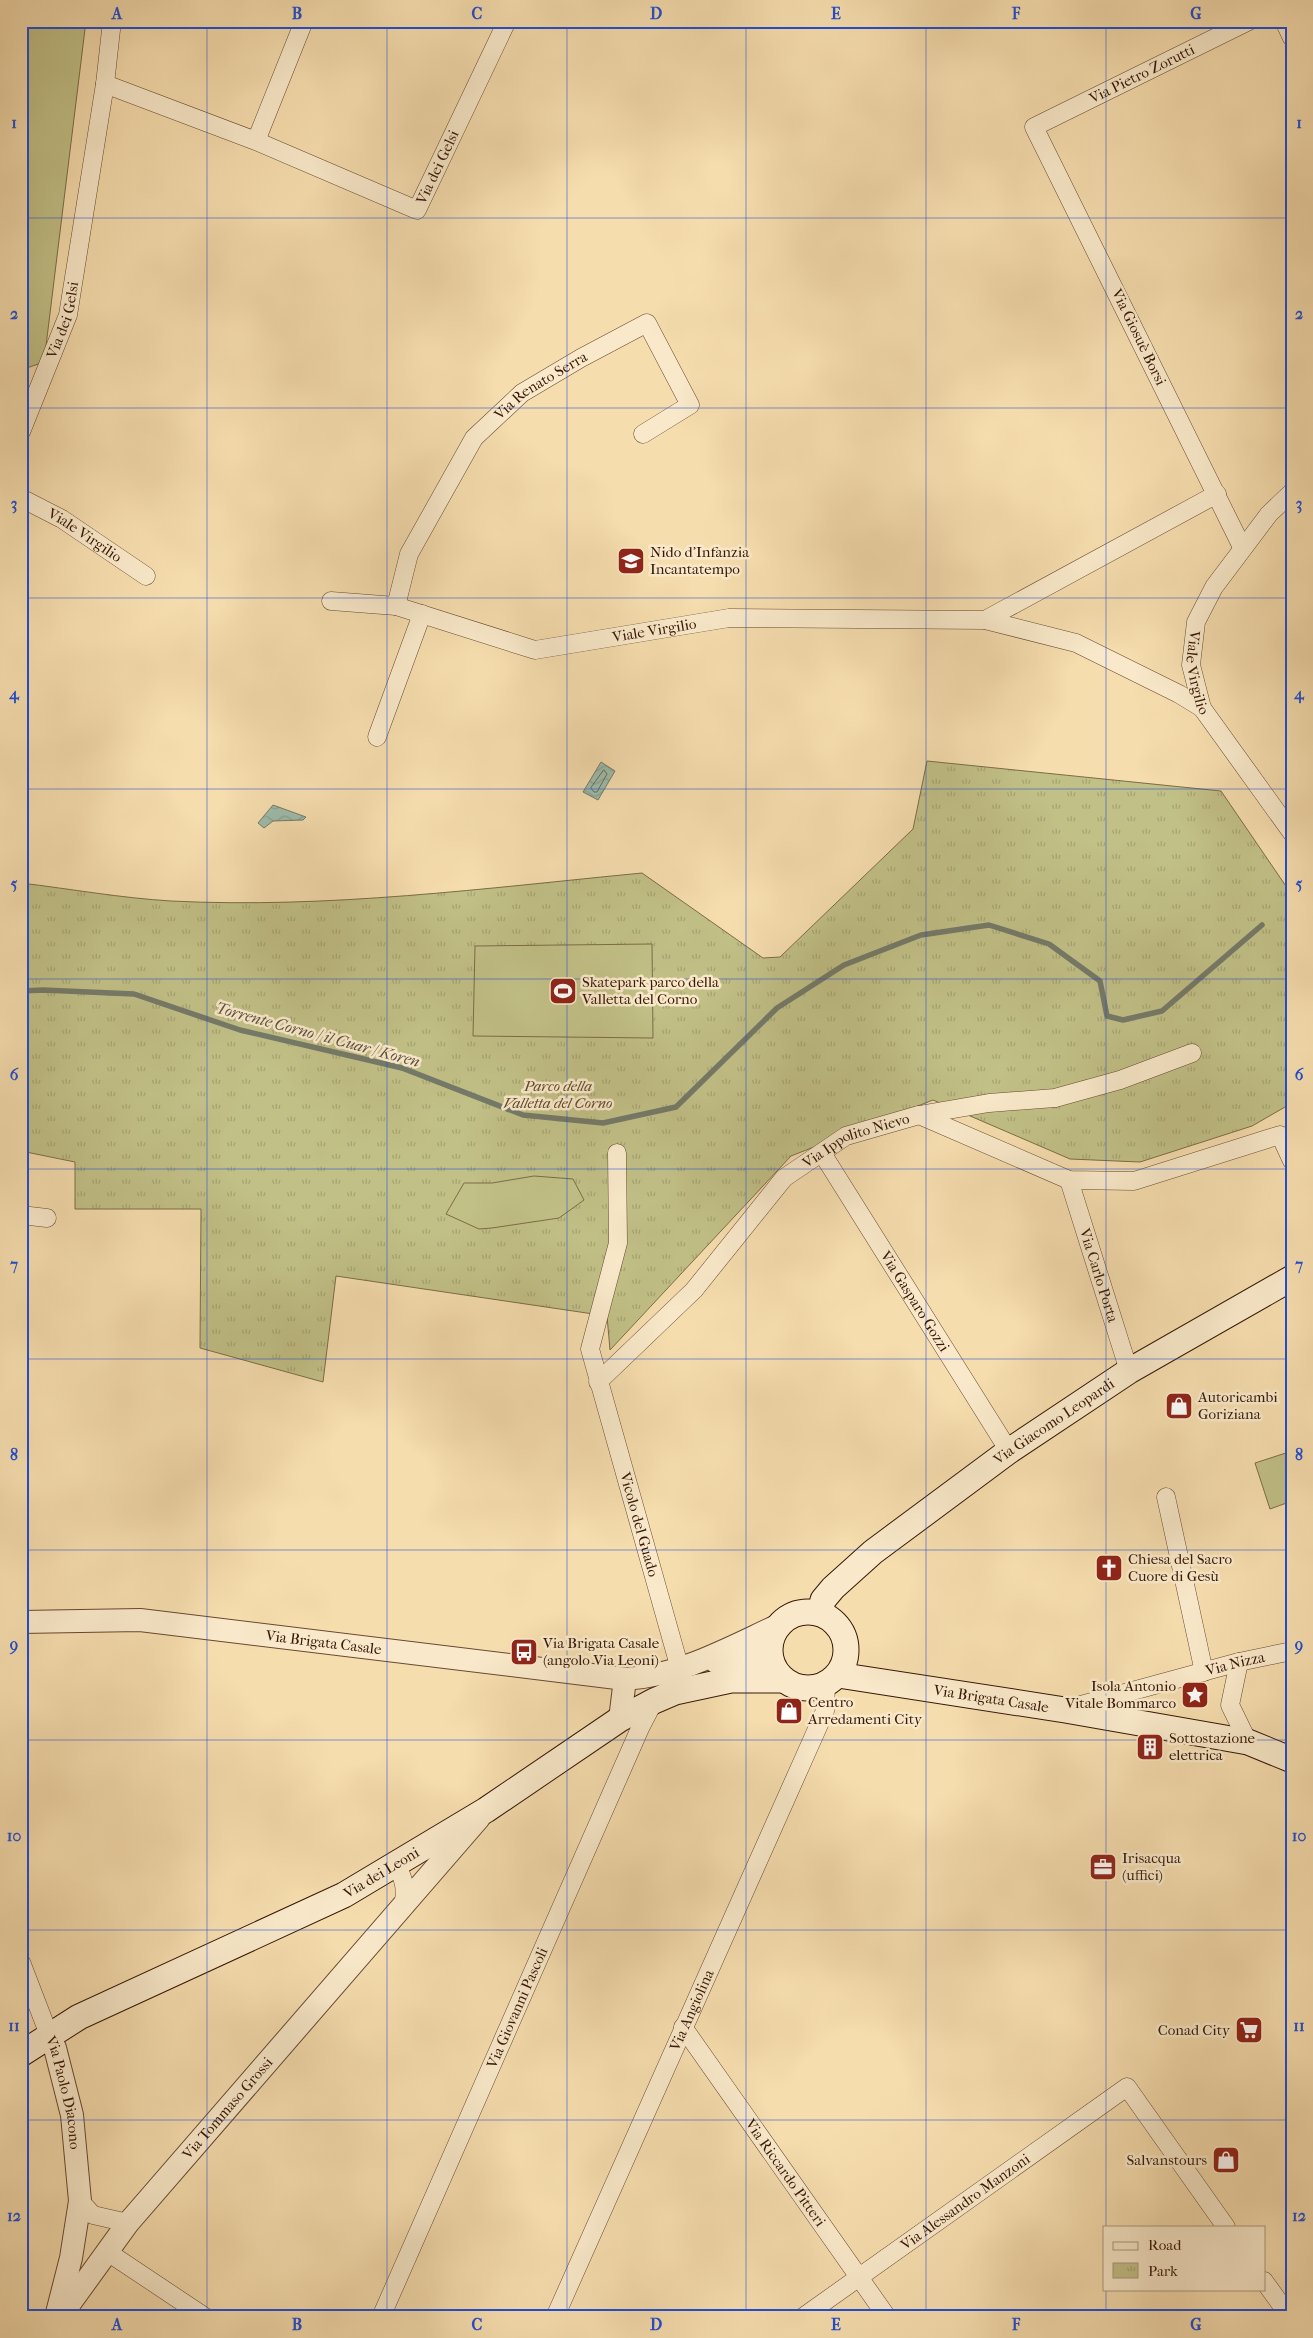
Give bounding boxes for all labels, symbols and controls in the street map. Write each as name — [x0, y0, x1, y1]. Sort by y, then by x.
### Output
text: A — [111, 4, 123, 23]
text: B — [292, 4, 302, 23]
text: C — [472, 4, 483, 23]
text: D — [650, 4, 662, 23]
text: E — [831, 4, 841, 23]
text: F — [1011, 4, 1021, 23]
text: G — [1190, 4, 1202, 23]
street label: Via Pietro Zorutti — [1085, 40, 1198, 108]
text: 1 — [11, 113, 17, 132]
text: 1 — [1296, 113, 1302, 132]
street label: Via dei Gelsi — [412, 127, 463, 208]
street label: Via dei Gelsi — [42, 280, 82, 362]
street label: Via Giosuè Borsi — [1107, 285, 1170, 389]
text: 2 — [10, 304, 18, 323]
text: 2 — [1295, 304, 1303, 323]
street label: Via Renato Serra — [490, 347, 591, 424]
text: 3 — [11, 494, 17, 514]
text: 3 — [1296, 494, 1302, 514]
street label: Viale Virgilio — [44, 504, 126, 566]
place label: Nido d'Infanzia Incantatempo — [650, 543, 750, 578]
school or university icon: Nido d'Infanzia Incantatempo — [616, 546, 646, 576]
street label: Viale Virgilio — [610, 614, 698, 646]
street label: Viale Virgilio — [1182, 629, 1213, 719]
text: 4 — [8, 684, 20, 704]
text: 4 — [1293, 684, 1305, 704]
text: 5 — [11, 874, 18, 893]
text: 5 — [1296, 874, 1303, 893]
place label: Skatepark parco della Valletta del Corno — [581, 973, 720, 1008]
sports icon: Skatepark parco della Valletta del Corno — [548, 976, 578, 1006]
water label: Torrente Corno / il Cuar / Koren — [214, 998, 422, 1071]
text: 6 — [10, 1065, 19, 1084]
text: 6 — [1295, 1065, 1304, 1084]
park label: Parco della Valletta del Corno — [504, 1077, 612, 1112]
street label: Via Ippolito Nievo — [798, 1109, 912, 1172]
street label: Via Carlo Porta — [1075, 1225, 1122, 1326]
street label: Via Gasparo Gozzi — [876, 1247, 954, 1355]
text: 7 — [9, 1255, 18, 1274]
text: 7 — [1294, 1255, 1303, 1274]
street label: Via Giacomo Leopardi — [989, 1374, 1118, 1469]
place label: Autoricambi Goriziana — [1197, 1388, 1278, 1423]
shop icon: Autoricambi Goriziana — [1164, 1391, 1194, 1421]
text: 8 — [10, 1445, 18, 1464]
text: 8 — [1295, 1445, 1303, 1464]
street label: Vicolo del Guado — [616, 1469, 663, 1579]
place label: Chiesa del Sacro Cuore di Gesù — [1128, 1550, 1232, 1585]
church icon: Chiesa del Sacro Cuore di Gesù — [1094, 1553, 1124, 1583]
street label: Via Brigata Casale — [264, 1626, 383, 1658]
place label: Via Brigata Casale (angolo Via Leoni) — [542, 1634, 660, 1669]
text: 9 — [9, 1635, 18, 1655]
text: 9 — [1294, 1635, 1303, 1655]
bus stop icon: Via Brigata Casale (angolo Via Leoni) — [509, 1637, 539, 1667]
street label: Via Nizza — [1203, 1648, 1267, 1680]
place label: Isola Antonio Vitale Bommarco — [1064, 1677, 1176, 1712]
place icon: Isola Antonio Vitale Bommarco — [1180, 1680, 1210, 1710]
street label: Via Brigata Casale — [931, 1681, 1051, 1716]
place label: Centro Arredamenti City — [807, 1693, 923, 1728]
shop icon: Centro Arredamenti City — [774, 1696, 804, 1726]
place label: Sottostazione elettrica — [1169, 1729, 1256, 1764]
building icon: Sottostazione elettrica — [1135, 1732, 1165, 1762]
text: 10 — [7, 1826, 21, 1845]
text: 10 — [1292, 1826, 1306, 1845]
street label: Via dei Leoni — [339, 1843, 423, 1903]
place label: Irisacqua (uffici) — [1122, 1849, 1182, 1884]
office icon: Irisacqua (uffici) — [1088, 1852, 1118, 1882]
street label: Via Giovanni Pascoli — [482, 1944, 552, 2072]
street label: Via Angiolina — [665, 1966, 718, 2054]
supermarket icon: Conad City — [1234, 2015, 1264, 2045]
text: 11 — [8, 2016, 20, 2035]
text: 11 — [1293, 2016, 1305, 2035]
place label: Conad City — [1158, 2021, 1231, 2039]
street label: Via Paolo Diacono — [41, 2032, 84, 2151]
street label: Via Tommaso Grossi — [178, 2053, 277, 2164]
street label: Via Riccardo Pitteri — [741, 2115, 830, 2230]
shop icon: Salvanstours — [1211, 2145, 1241, 2175]
street label: Via Alessandro Manzoni — [896, 2150, 1034, 2254]
place label: Salvanstours — [1127, 2151, 1207, 2169]
text: 12 — [7, 2206, 21, 2225]
text: 12 — [1292, 2206, 1306, 2225]
legend — [1103, 2226, 1266, 2290]
text: Road — [1148, 2236, 1182, 2254]
text: Park — [1148, 2262, 1178, 2280]
text: A — [111, 2315, 123, 2334]
text: B — [292, 2315, 302, 2334]
text: C — [472, 2315, 483, 2334]
text: D — [650, 2315, 662, 2334]
text: E — [831, 2315, 841, 2334]
text: F — [1011, 2315, 1021, 2334]
text: G — [1190, 2315, 1202, 2334]

